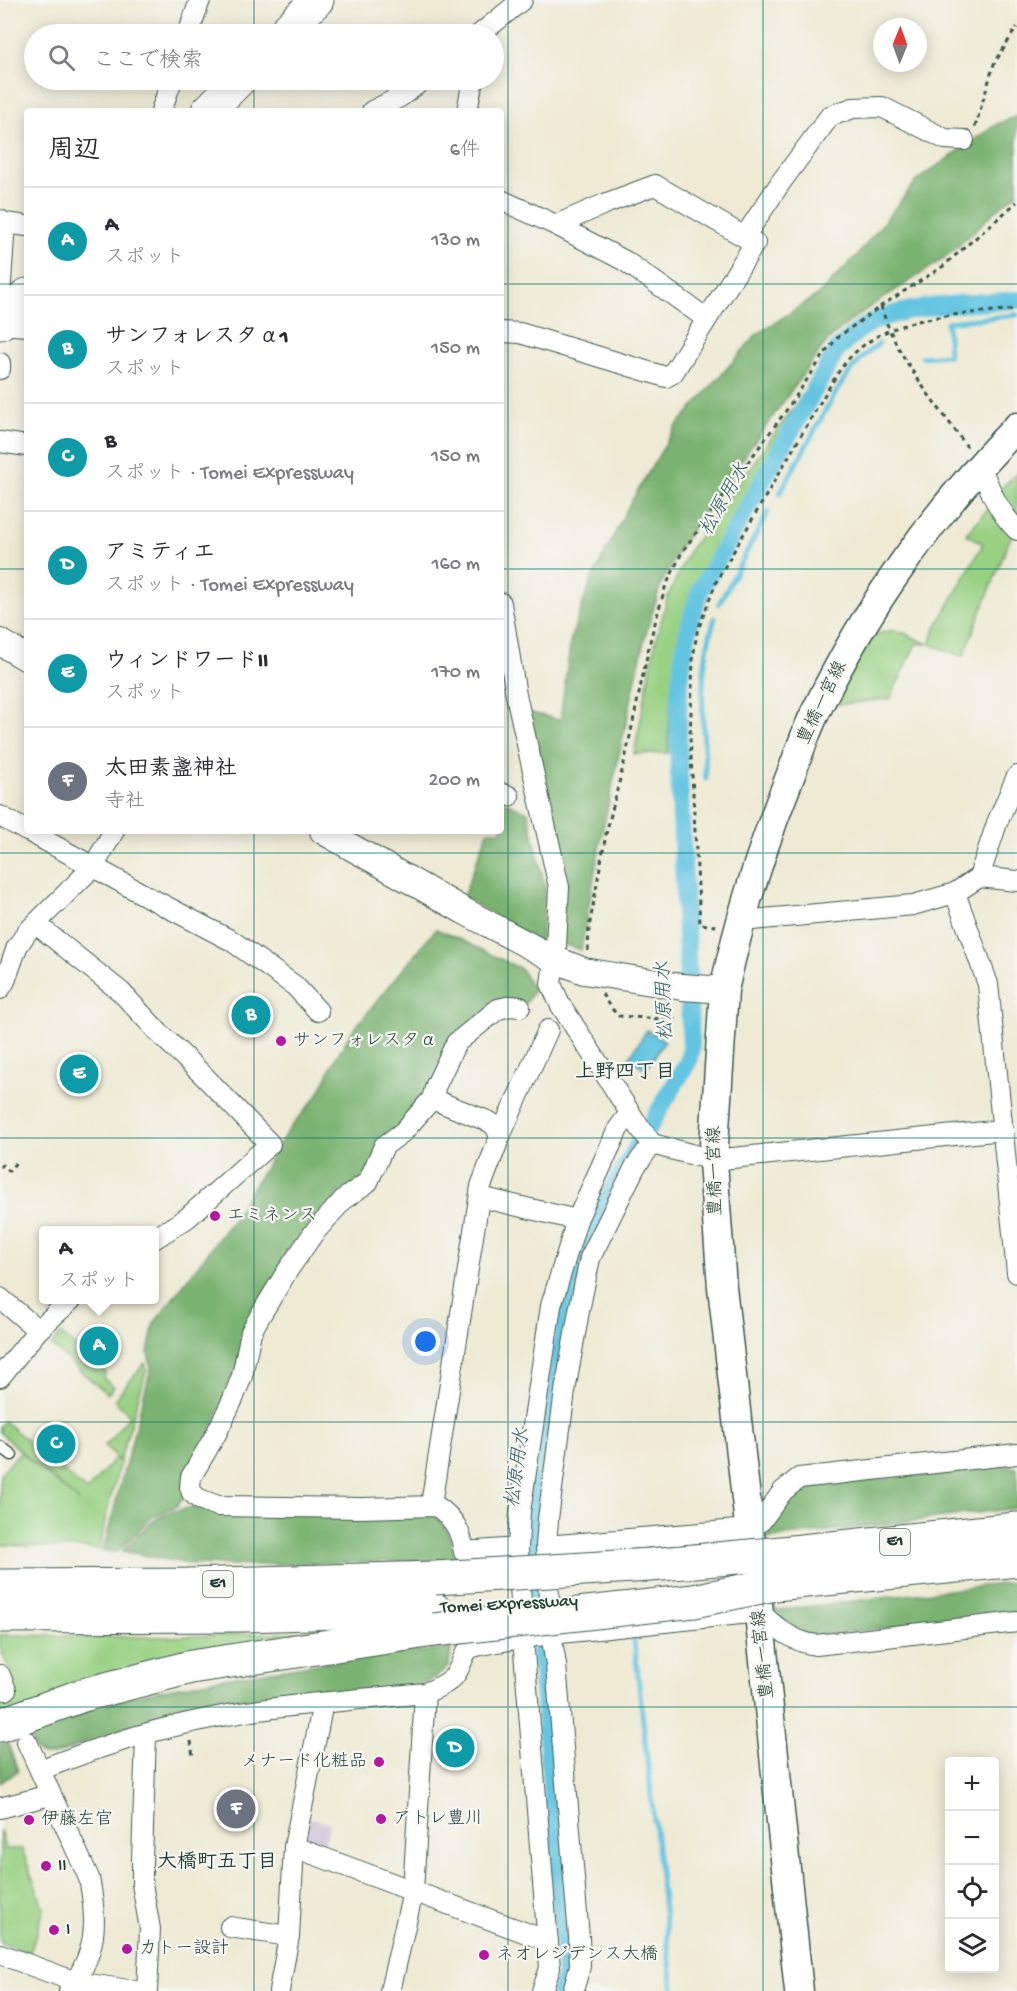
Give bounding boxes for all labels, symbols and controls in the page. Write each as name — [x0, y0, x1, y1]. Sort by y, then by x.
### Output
north arrow — [873, 18, 927, 72]
search box — [24, 24, 504, 90]
icon: search — [45, 41, 78, 74]
text: ここで検索 — [93, 49, 203, 75]
text: 周辺 — [48, 137, 100, 168]
text: 6件 — [450, 140, 480, 163]
text: A — [105, 213, 118, 239]
text: A — [62, 230, 73, 253]
text: 130 m — [431, 230, 480, 253]
text: スポット — [105, 247, 185, 270]
text: サンフォレスタα1 — [105, 325, 289, 351]
text: B — [62, 338, 73, 361]
text: 150 m — [431, 338, 480, 361]
text: スポット — [105, 359, 185, 382]
text: B — [105, 429, 116, 455]
text: C — [62, 446, 73, 469]
text: 150 m — [431, 446, 480, 469]
water label: 松原用水 — [695, 459, 756, 540]
text: スポット · Tomei Expressway — [105, 463, 354, 486]
text: アミティエ — [105, 541, 215, 567]
text: D — [61, 554, 74, 577]
text: 160 m — [431, 554, 480, 577]
text: スポット · Tomei Expressway — [105, 575, 354, 598]
text: ウィンドワードII — [105, 649, 268, 675]
street label: 豊橋一宮線 — [793, 658, 852, 748]
text: E — [61, 662, 74, 685]
text: 170 m — [431, 662, 480, 685]
text: スポット — [105, 683, 185, 706]
text: 太田素盞神社 — [105, 757, 237, 783]
text: F — [62, 770, 73, 793]
text: 200 m — [429, 770, 480, 793]
text: 寺社 — [105, 791, 145, 814]
water label: 松原用水 — [652, 961, 679, 1041]
pin: B — [232, 992, 270, 1038]
place label: サンフォレスタα — [293, 1031, 437, 1052]
marker: サンフォレスタα — [274, 1034, 288, 1048]
pin: E — [60, 1052, 98, 1096]
district label: 上野四丁目 — [575, 1061, 675, 1085]
street label: 豊橋一宮線 — [704, 1126, 727, 1216]
place label: エミネンス — [227, 1206, 317, 1227]
marker: エミネンス — [208, 1209, 222, 1223]
popup — [39, 1226, 159, 1304]
text: A — [59, 1237, 72, 1263]
text: スポット — [59, 1271, 139, 1294]
pin: A — [80, 1324, 118, 1368]
your location — [411, 1327, 440, 1356]
pin: C — [36, 1422, 76, 1466]
water label: 松原用水 — [501, 1427, 536, 1509]
road number: E1 — [880, 1529, 910, 1555]
road number: E1 — [203, 1571, 233, 1597]
street label: Tomei Expressway — [439, 1591, 578, 1619]
street label: 豊橋一宮線 — [748, 1608, 779, 1700]
pin: D — [436, 1726, 474, 1770]
place label: メナード化粧品 — [241, 1751, 367, 1773]
marker: メナード化粧品 — [372, 1755, 386, 1769]
map controls — [945, 1757, 999, 1973]
button: + — [945, 1757, 999, 1811]
pin: F — [216, 1786, 256, 1832]
place label: アトレ豊川 — [393, 1808, 483, 1830]
place label: 伊藤左官 — [41, 1809, 113, 1831]
button: − — [945, 1811, 999, 1865]
marker: アトレ豊川 — [374, 1812, 388, 1826]
marker: 伊藤左官 — [22, 1813, 36, 1827]
district label: 大橋町五丁目 — [157, 1851, 277, 1875]
place label: II — [58, 1856, 67, 1877]
marker: II — [39, 1859, 53, 1873]
button: locate — [945, 1865, 999, 1919]
button: layers — [945, 1919, 999, 1973]
place label: I — [66, 1920, 70, 1941]
marker: I — [47, 1923, 61, 1937]
place label: カトー設計 — [139, 1938, 229, 1960]
marker: カトー設計 — [120, 1942, 134, 1956]
place label: ネオレジデンス大橋 — [496, 1944, 658, 1966]
marker: ネオレジデンス大橋 — [477, 1948, 491, 1962]

